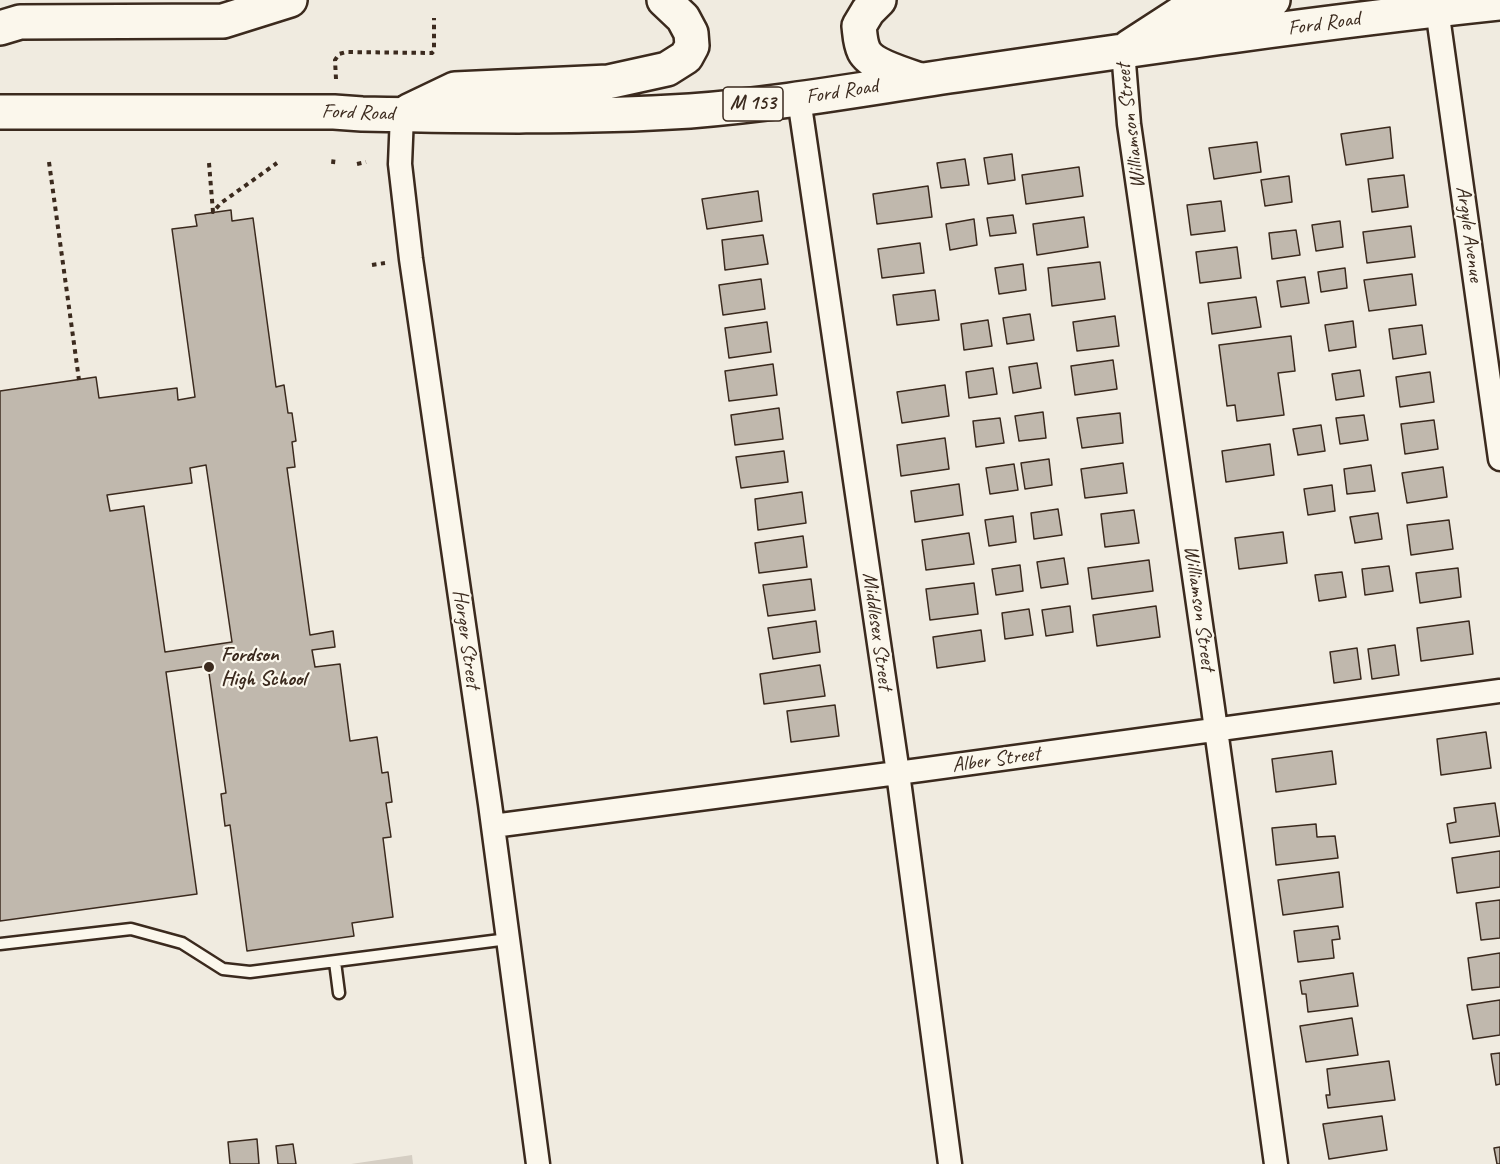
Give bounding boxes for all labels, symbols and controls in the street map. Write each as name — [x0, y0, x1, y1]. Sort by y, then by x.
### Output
street label: Ford Road — [1286, 6, 1362, 42]
street label: Williamson Street — [1111, 62, 1151, 190]
street label: Ford Road — [804, 74, 880, 110]
road number: M 153 — [723, 87, 783, 121]
street label: Ford Road — [321, 99, 395, 127]
street label: Argyle Avenue — [1450, 185, 1488, 283]
street label: Williamson Street — [1178, 544, 1220, 672]
street label: Middlesex Street — [856, 571, 898, 691]
street label: Horger Street — [447, 588, 485, 690]
place label: Fordson High School — [221, 642, 306, 692]
marker: Fordson High School — [202, 660, 216, 674]
street label: Alber Street — [950, 741, 1042, 779]

